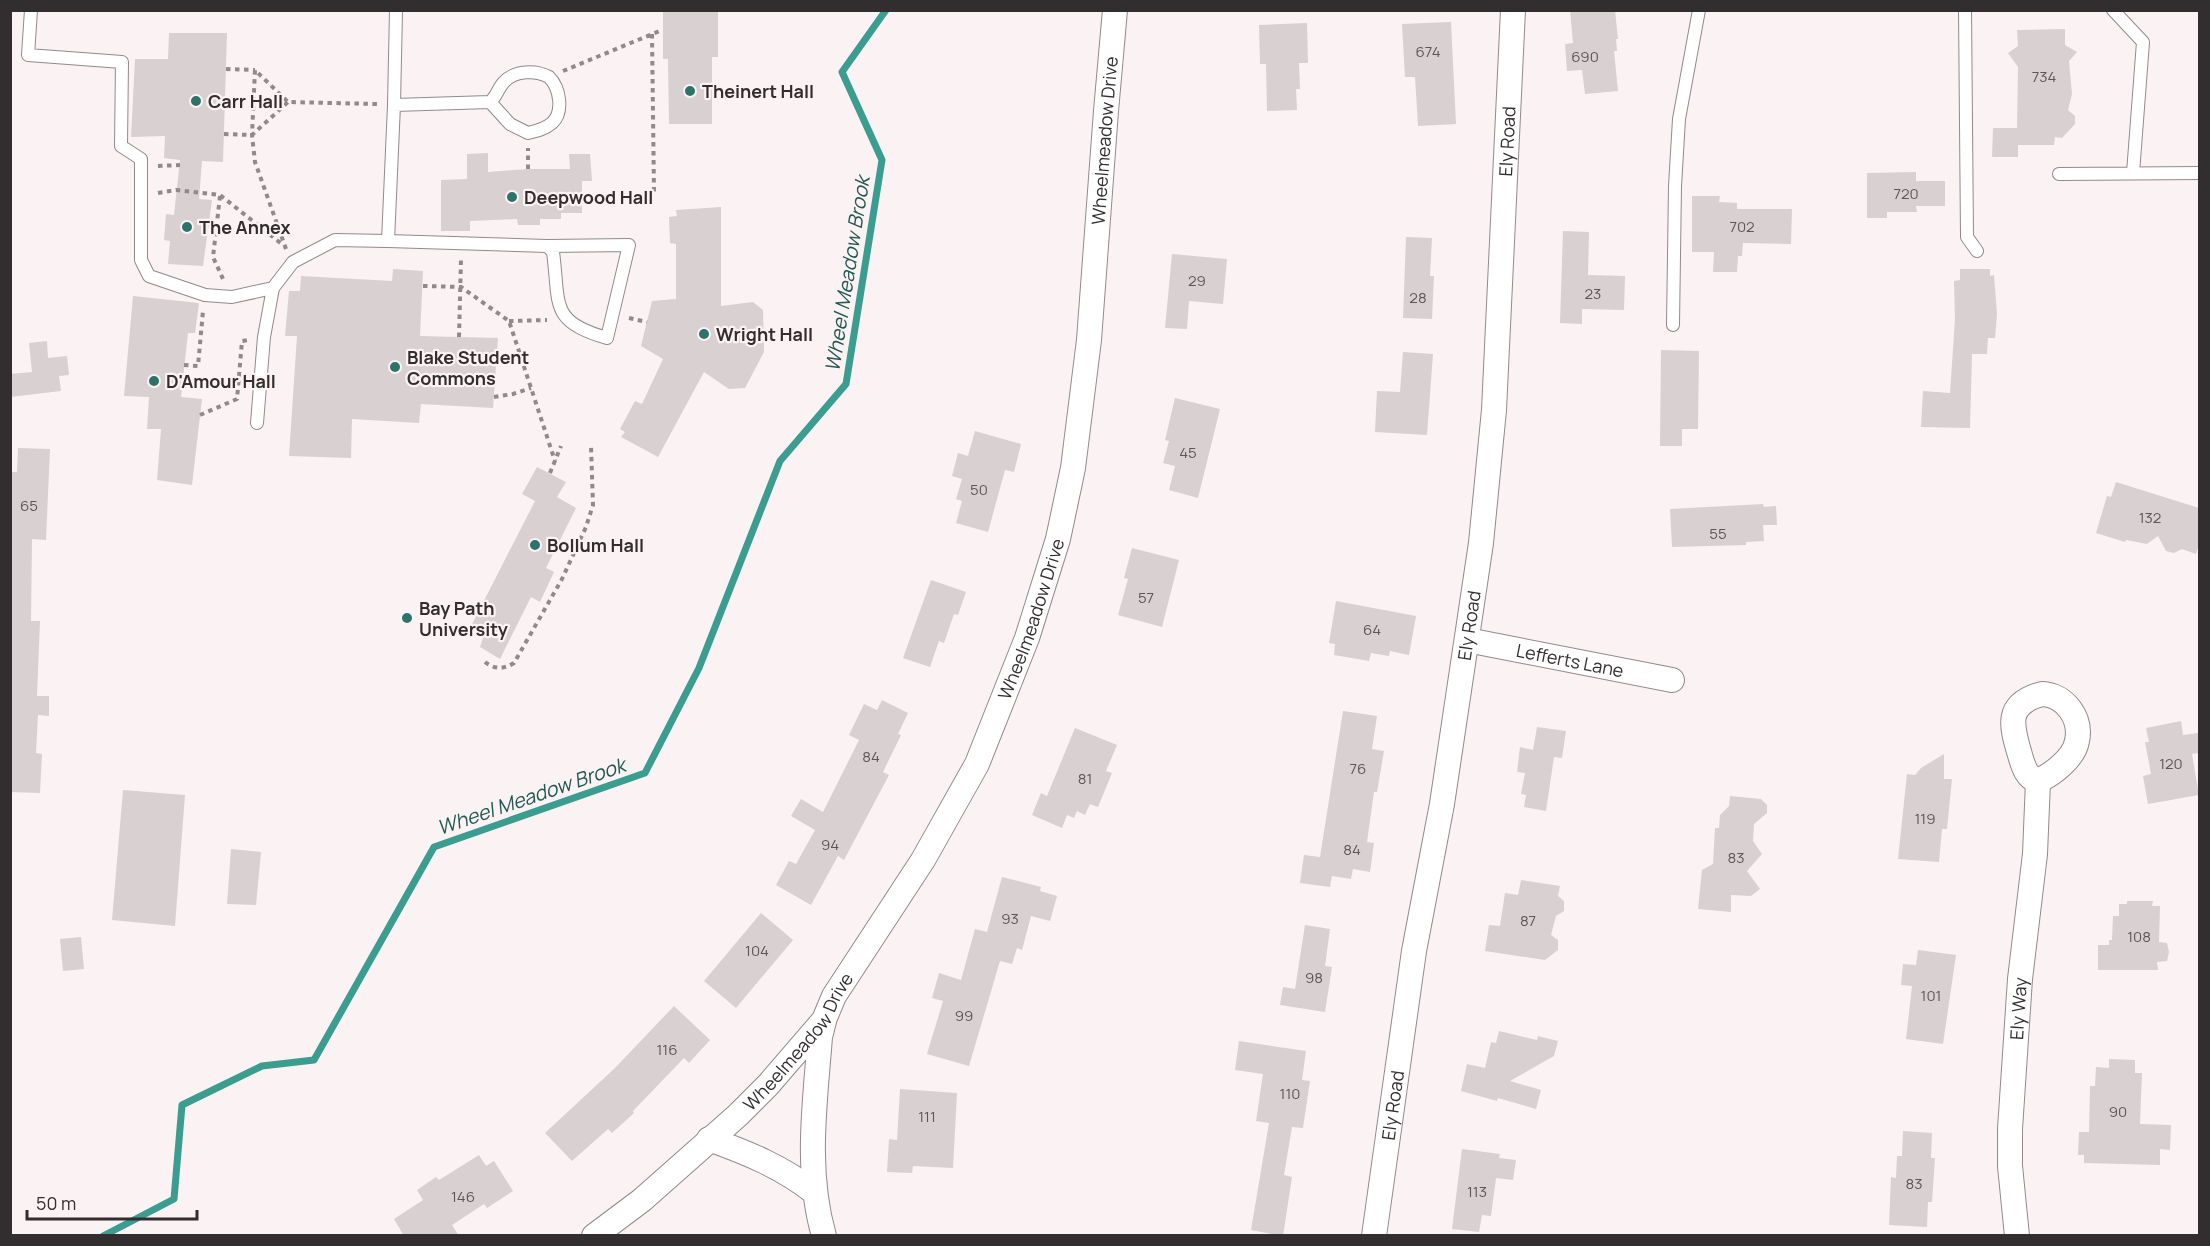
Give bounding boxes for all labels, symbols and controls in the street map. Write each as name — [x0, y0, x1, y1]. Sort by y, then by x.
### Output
house number: 674 — [1415, 41, 1441, 62]
house number: 690 — [1571, 46, 1599, 67]
street label: Wheelmeadow Drive — [1086, 55, 1123, 226]
house number: 734 — [2032, 66, 2056, 87]
place label: Theinert Hall — [702, 79, 814, 103]
marker: Theinert Hall — [683, 84, 697, 98]
place label: Carr Hall — [208, 89, 283, 113]
marker: Carr Hall — [189, 94, 203, 108]
street label: Ely Road — [1493, 106, 1520, 177]
water label: Wheel Meadow Brook — [818, 171, 876, 374]
house number: 720 — [1893, 183, 1919, 204]
place label: Deepwood Hall — [524, 185, 653, 209]
marker: Deepwood Hall — [505, 190, 519, 204]
place label: The Annex — [199, 215, 291, 239]
house number: 702 — [1729, 216, 1755, 237]
marker: The Annex — [180, 220, 194, 234]
house number: 29 — [1188, 270, 1206, 291]
house number: 23 — [1585, 283, 1601, 304]
house number: 28 — [1409, 287, 1427, 308]
place label: Wright Hall — [716, 322, 813, 346]
marker: Wright Hall — [697, 327, 711, 341]
place label: Blake Student Commons — [407, 345, 529, 390]
marker: Blake Student Commons — [388, 360, 402, 374]
place label: D'Amour Hall — [166, 369, 276, 393]
marker: D'Amour Hall — [147, 374, 161, 388]
house number: 45 — [1179, 442, 1197, 463]
house number: 50 — [970, 479, 988, 500]
house number: 65 — [20, 495, 38, 516]
house number: 132 — [2139, 507, 2161, 528]
house number: 55 — [1709, 523, 1727, 544]
place label: Bollum Hall — [547, 533, 644, 557]
street label: Wheelmeadow Drive — [992, 535, 1069, 703]
marker: Bollum Hall — [528, 538, 542, 552]
house number: 57 — [1138, 587, 1154, 608]
street label: Ely Road — [1452, 589, 1486, 662]
place label: Bay Path University — [419, 596, 508, 641]
marker: Bay Path University — [400, 611, 414, 625]
house number: 64 — [1363, 619, 1381, 640]
street label: Lefferts Lane — [1514, 638, 1626, 682]
house number: 84 — [862, 746, 880, 767]
water label: Wheel Meadow Brook — [433, 750, 632, 841]
house number: 120 — [2159, 753, 2183, 774]
house number: 76 — [1350, 758, 1366, 779]
house number: 81 — [1078, 768, 1092, 789]
house number: 119 — [1914, 808, 1936, 829]
house number: 94 — [821, 834, 839, 855]
house number: 84 — [1343, 839, 1361, 860]
house number: 83 — [1727, 847, 1745, 868]
house number: 93 — [1001, 908, 1019, 929]
house number: 87 — [1520, 910, 1536, 931]
house number: 108 — [2127, 926, 2151, 947]
house number: 104 — [745, 940, 769, 961]
house number: 98 — [1305, 967, 1323, 988]
street label: Wheelmeadow Drive — [738, 968, 858, 1115]
street label: Ely Way — [2004, 976, 2032, 1041]
house number: 101 — [1921, 985, 1941, 1006]
house number: 99 — [955, 1005, 973, 1026]
house number: 116 — [656, 1039, 678, 1060]
street label: Ely Road — [1376, 1069, 1409, 1142]
house number: 110 — [1280, 1083, 1300, 1104]
house number: 90 — [2109, 1101, 2127, 1122]
house number: 111 — [918, 1106, 936, 1127]
house number: 83 — [1905, 1173, 1923, 1194]
house number: 113 — [1467, 1181, 1487, 1202]
scale bar — [27, 1183, 196, 1221]
house number: 146 — [451, 1186, 475, 1207]
text: 50 m — [36, 1191, 76, 1215]

